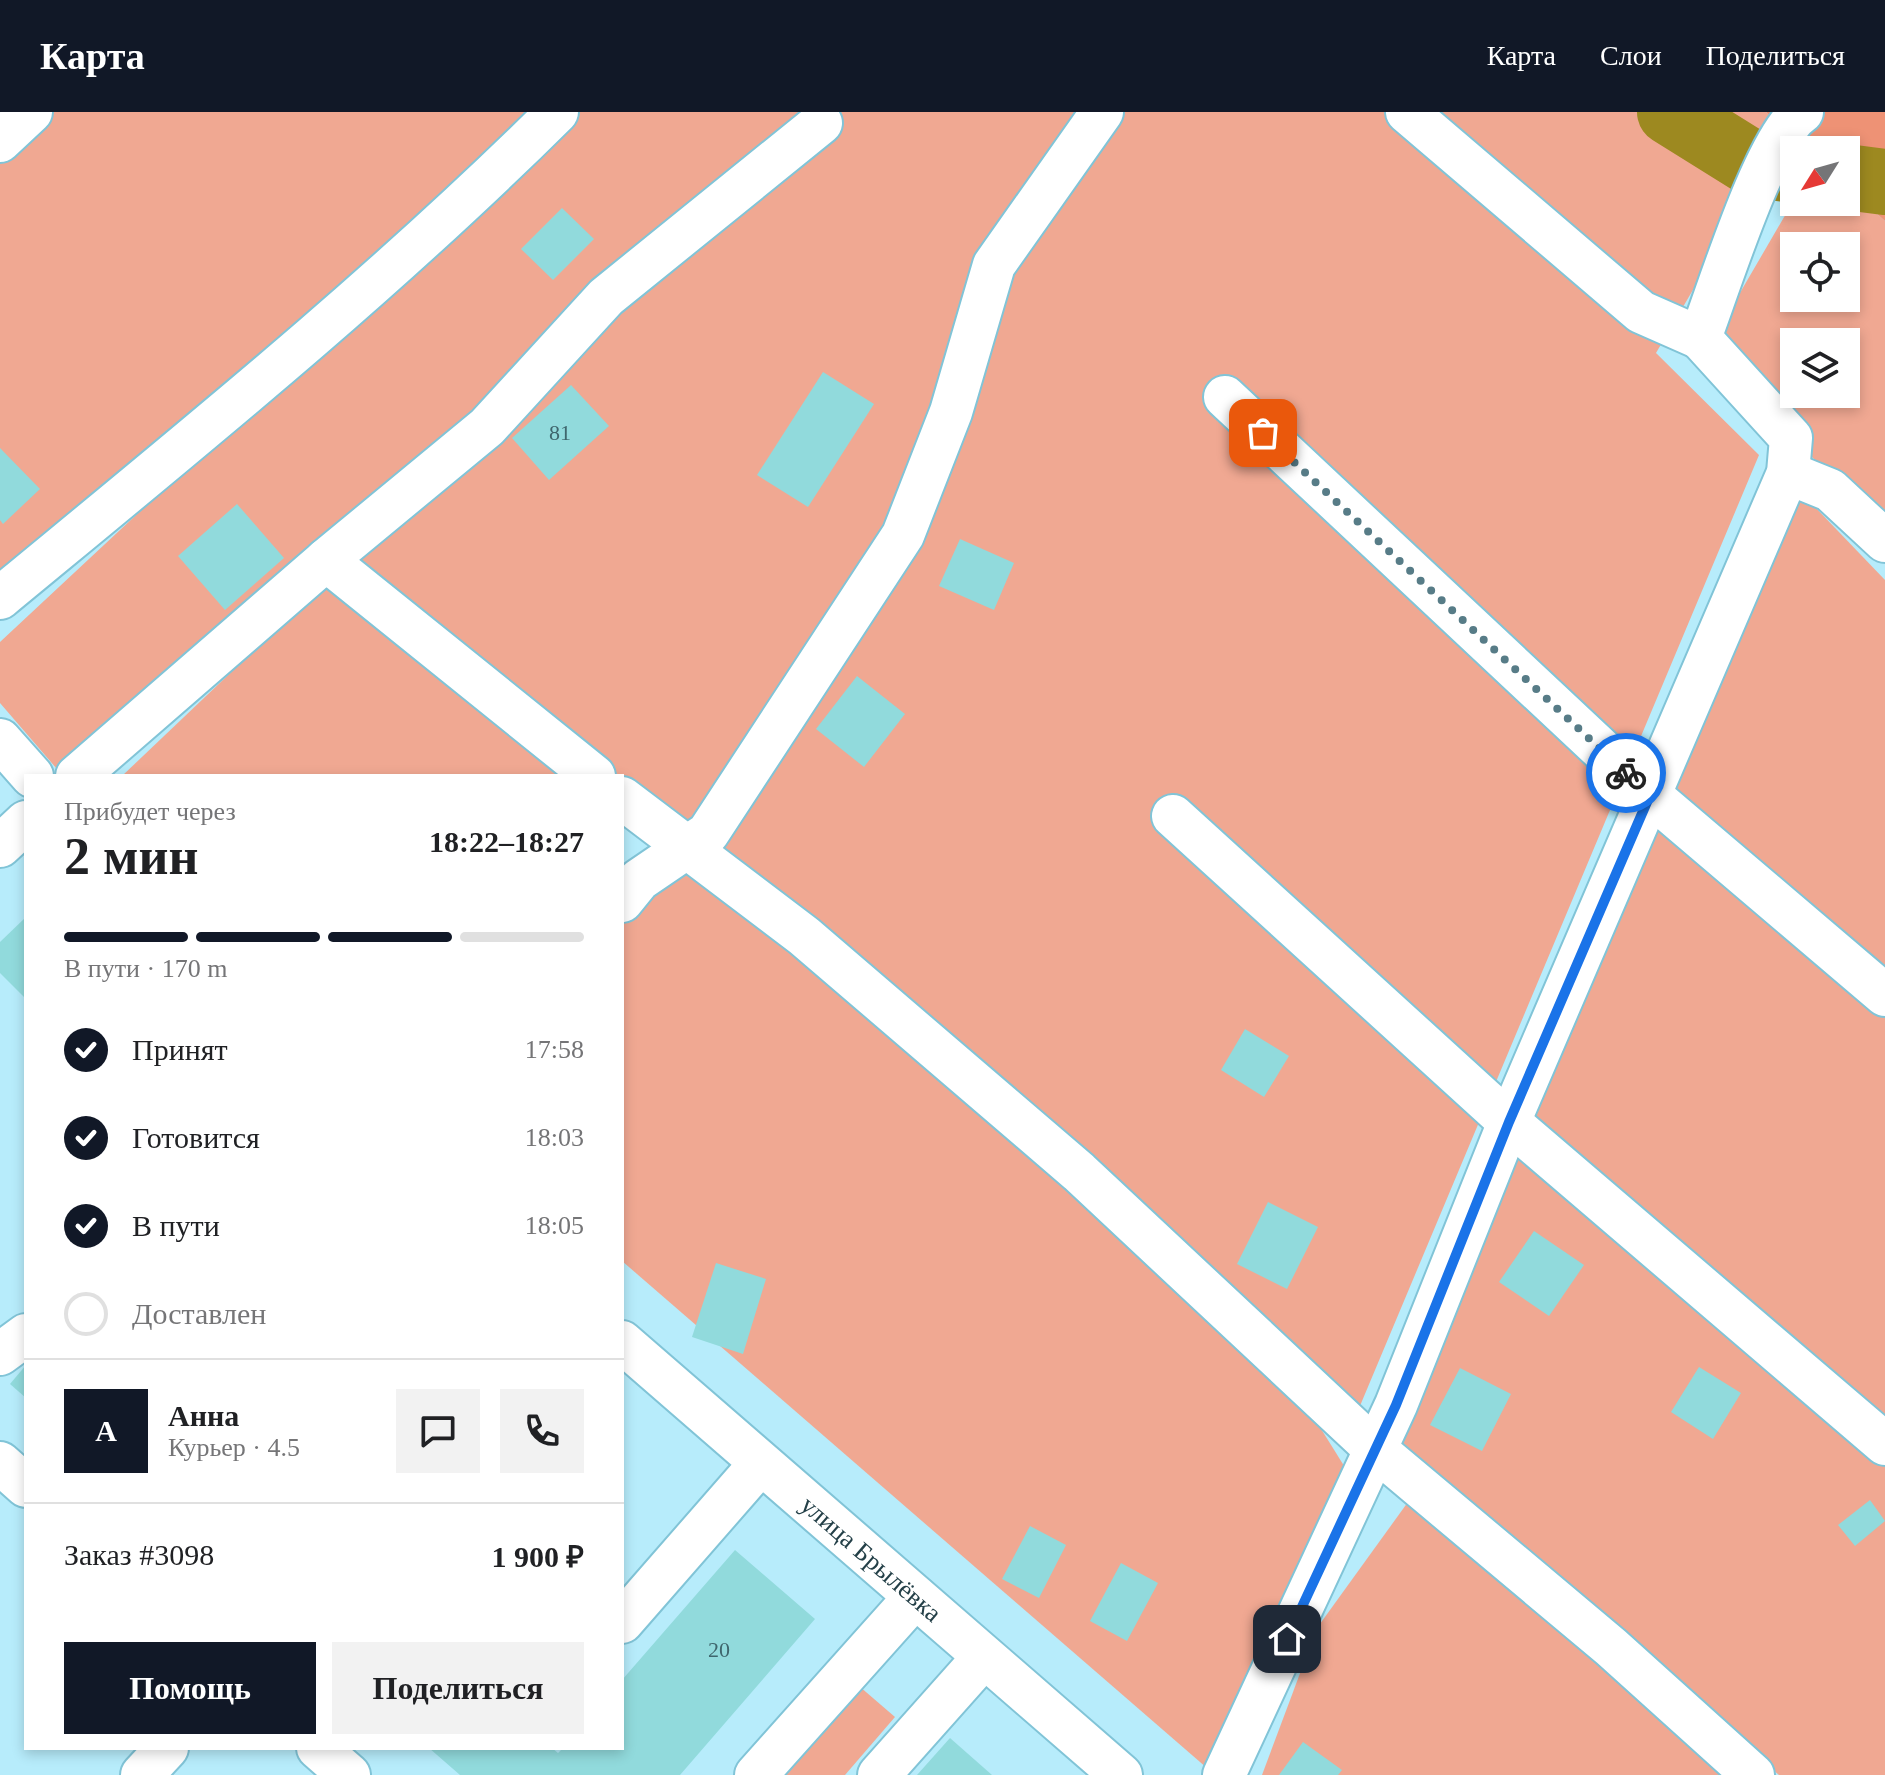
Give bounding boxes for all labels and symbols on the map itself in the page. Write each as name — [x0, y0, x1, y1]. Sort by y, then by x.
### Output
north arrow — [1780, 136, 1860, 216]
pin — [1229, 399, 1297, 467]
house number: 81 — [549, 420, 571, 445]
courier — [1586, 733, 1666, 813]
street label: улица Брылёвка — [795, 1490, 948, 1628]
pin — [1253, 1605, 1321, 1673]
house number: 20 — [708, 1637, 730, 1662]

